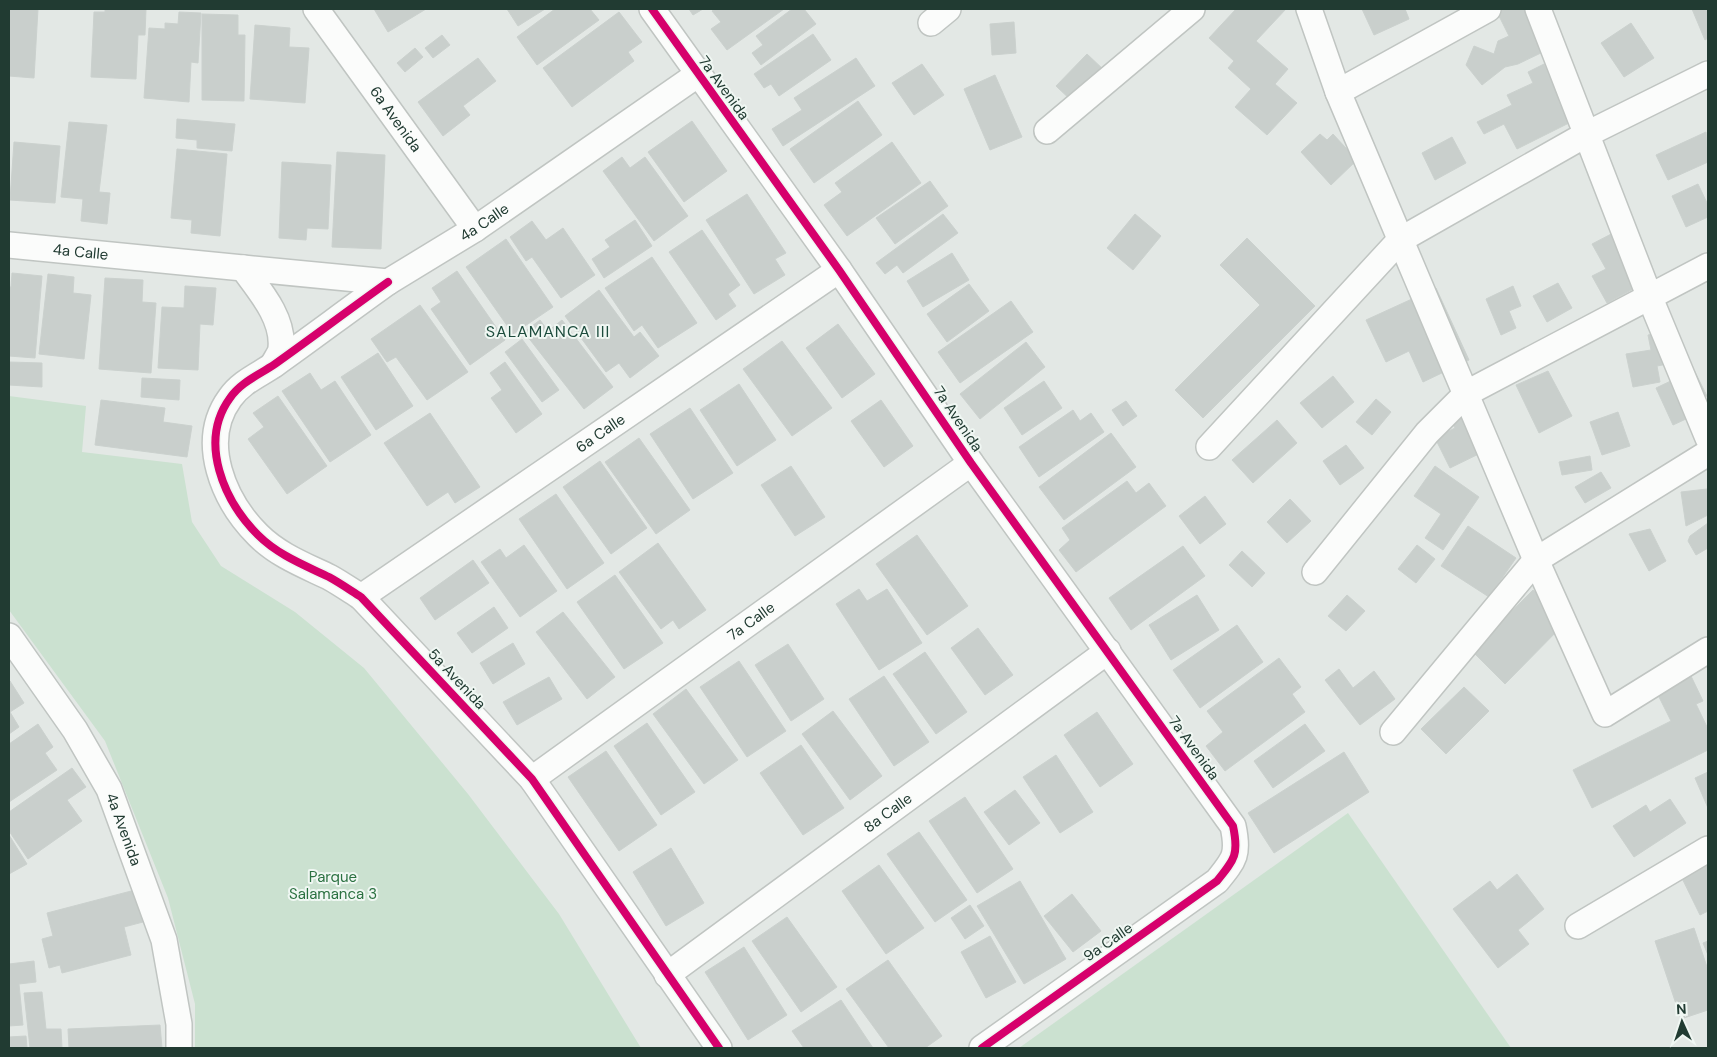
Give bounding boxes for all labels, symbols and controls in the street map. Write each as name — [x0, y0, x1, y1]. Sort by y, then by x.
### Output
street label: 7a Avenida — [694, 52, 754, 124]
street label: 6a Avenida — [365, 82, 426, 156]
street label: 4a Calle — [456, 198, 513, 246]
street label: 4a Calle — [52, 239, 109, 265]
district label: SALAMANCA III — [486, 321, 610, 342]
street label: 7a Avenida — [929, 382, 987, 456]
street label: 6a Calle — [572, 409, 629, 457]
street label: 7a Calle — [723, 597, 779, 645]
street label: 5a Avenida — [424, 644, 490, 714]
street label: 7a Avenida — [1164, 712, 1224, 784]
street label: 8a Calle — [860, 788, 916, 837]
street label: 4a Avenida — [101, 790, 146, 869]
park label: Parque Salamanca 3 — [289, 867, 377, 904]
street label: 9a Calle — [1079, 918, 1137, 966]
north arrow — [1657, 997, 1707, 1047]
text: N — [1676, 1000, 1687, 1018]

